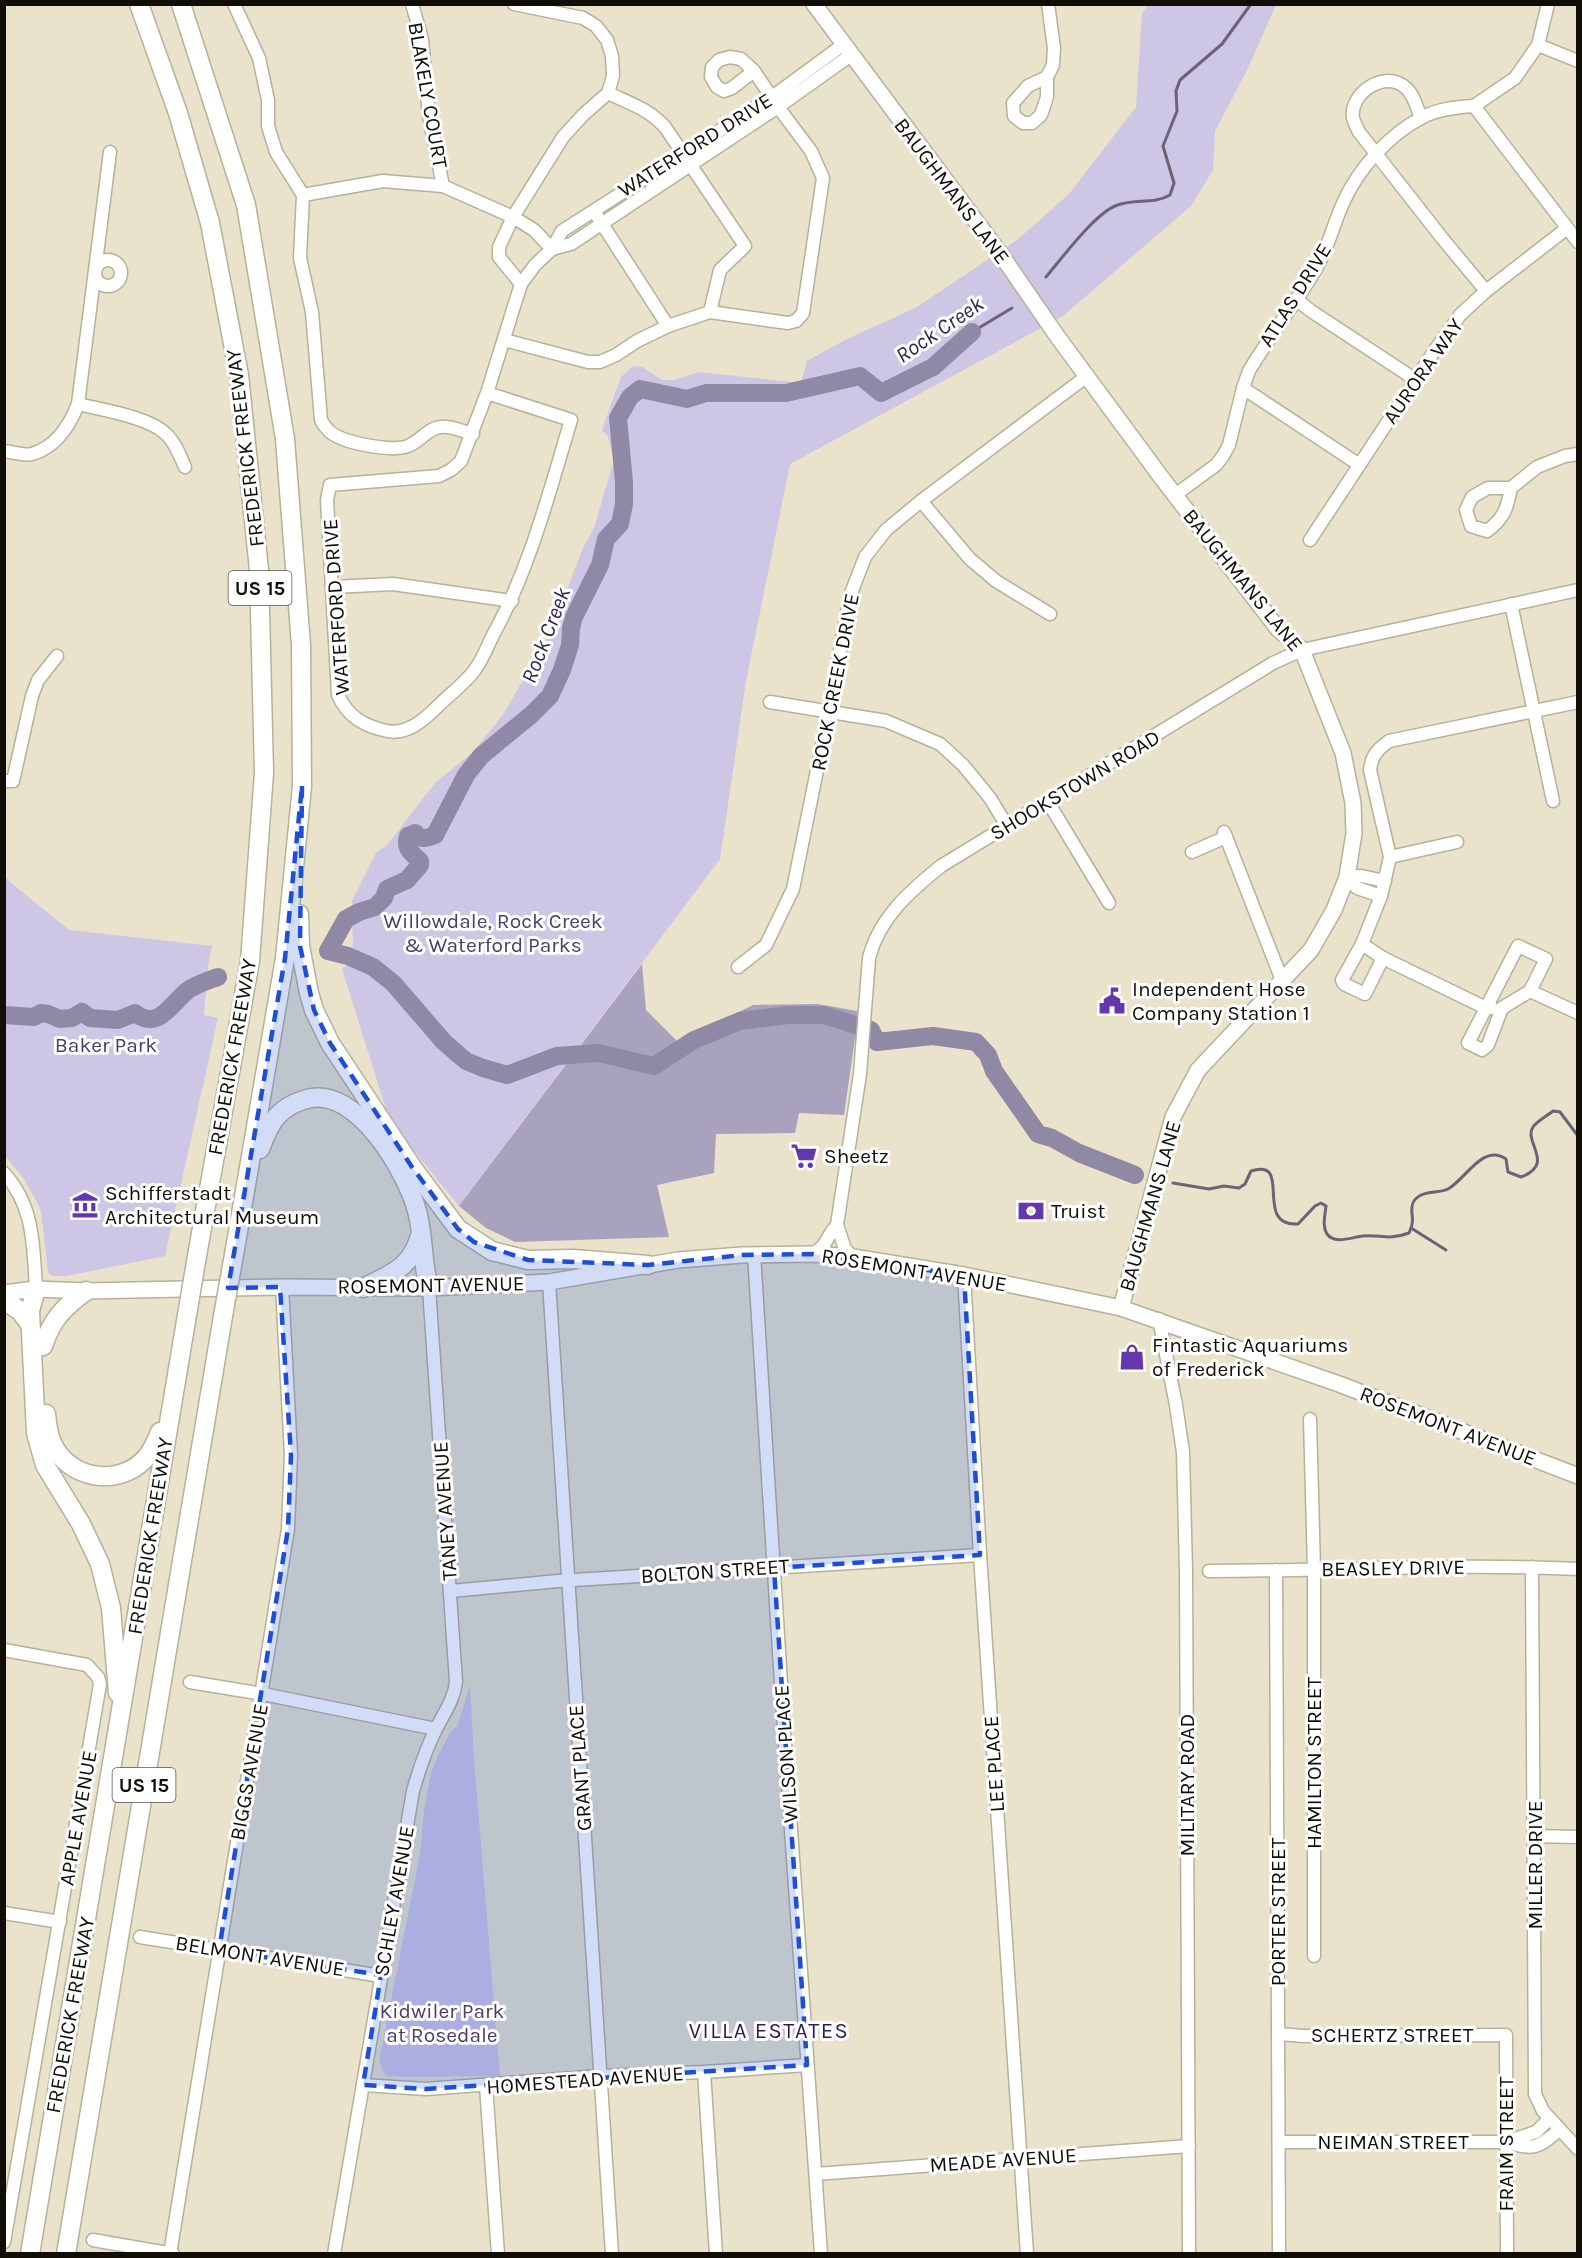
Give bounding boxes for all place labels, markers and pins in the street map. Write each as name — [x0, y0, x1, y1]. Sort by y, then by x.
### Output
place label: Independent Hose Company Station 1 — [1132, 977, 1310, 1025]
public building icon: Independent Hose Company Station 1 — [1097, 986, 1127, 1016]
supermarket icon: Sheetz — [789, 1141, 819, 1171]
place label: Sheetz — [824, 1144, 889, 1168]
place label: Schifferstadt Architectural Museum — [105, 1181, 319, 1229]
museum icon: Schifferstadt Architectural Museum — [70, 1190, 100, 1220]
bank icon: Truist — [1016, 1196, 1046, 1226]
place label: Truist — [1051, 1199, 1106, 1223]
place label: Fintastic Aquariums of Frederick — [1152, 1333, 1348, 1381]
shop icon: Fintastic Aquariums of Frederick — [1117, 1342, 1147, 1372]

